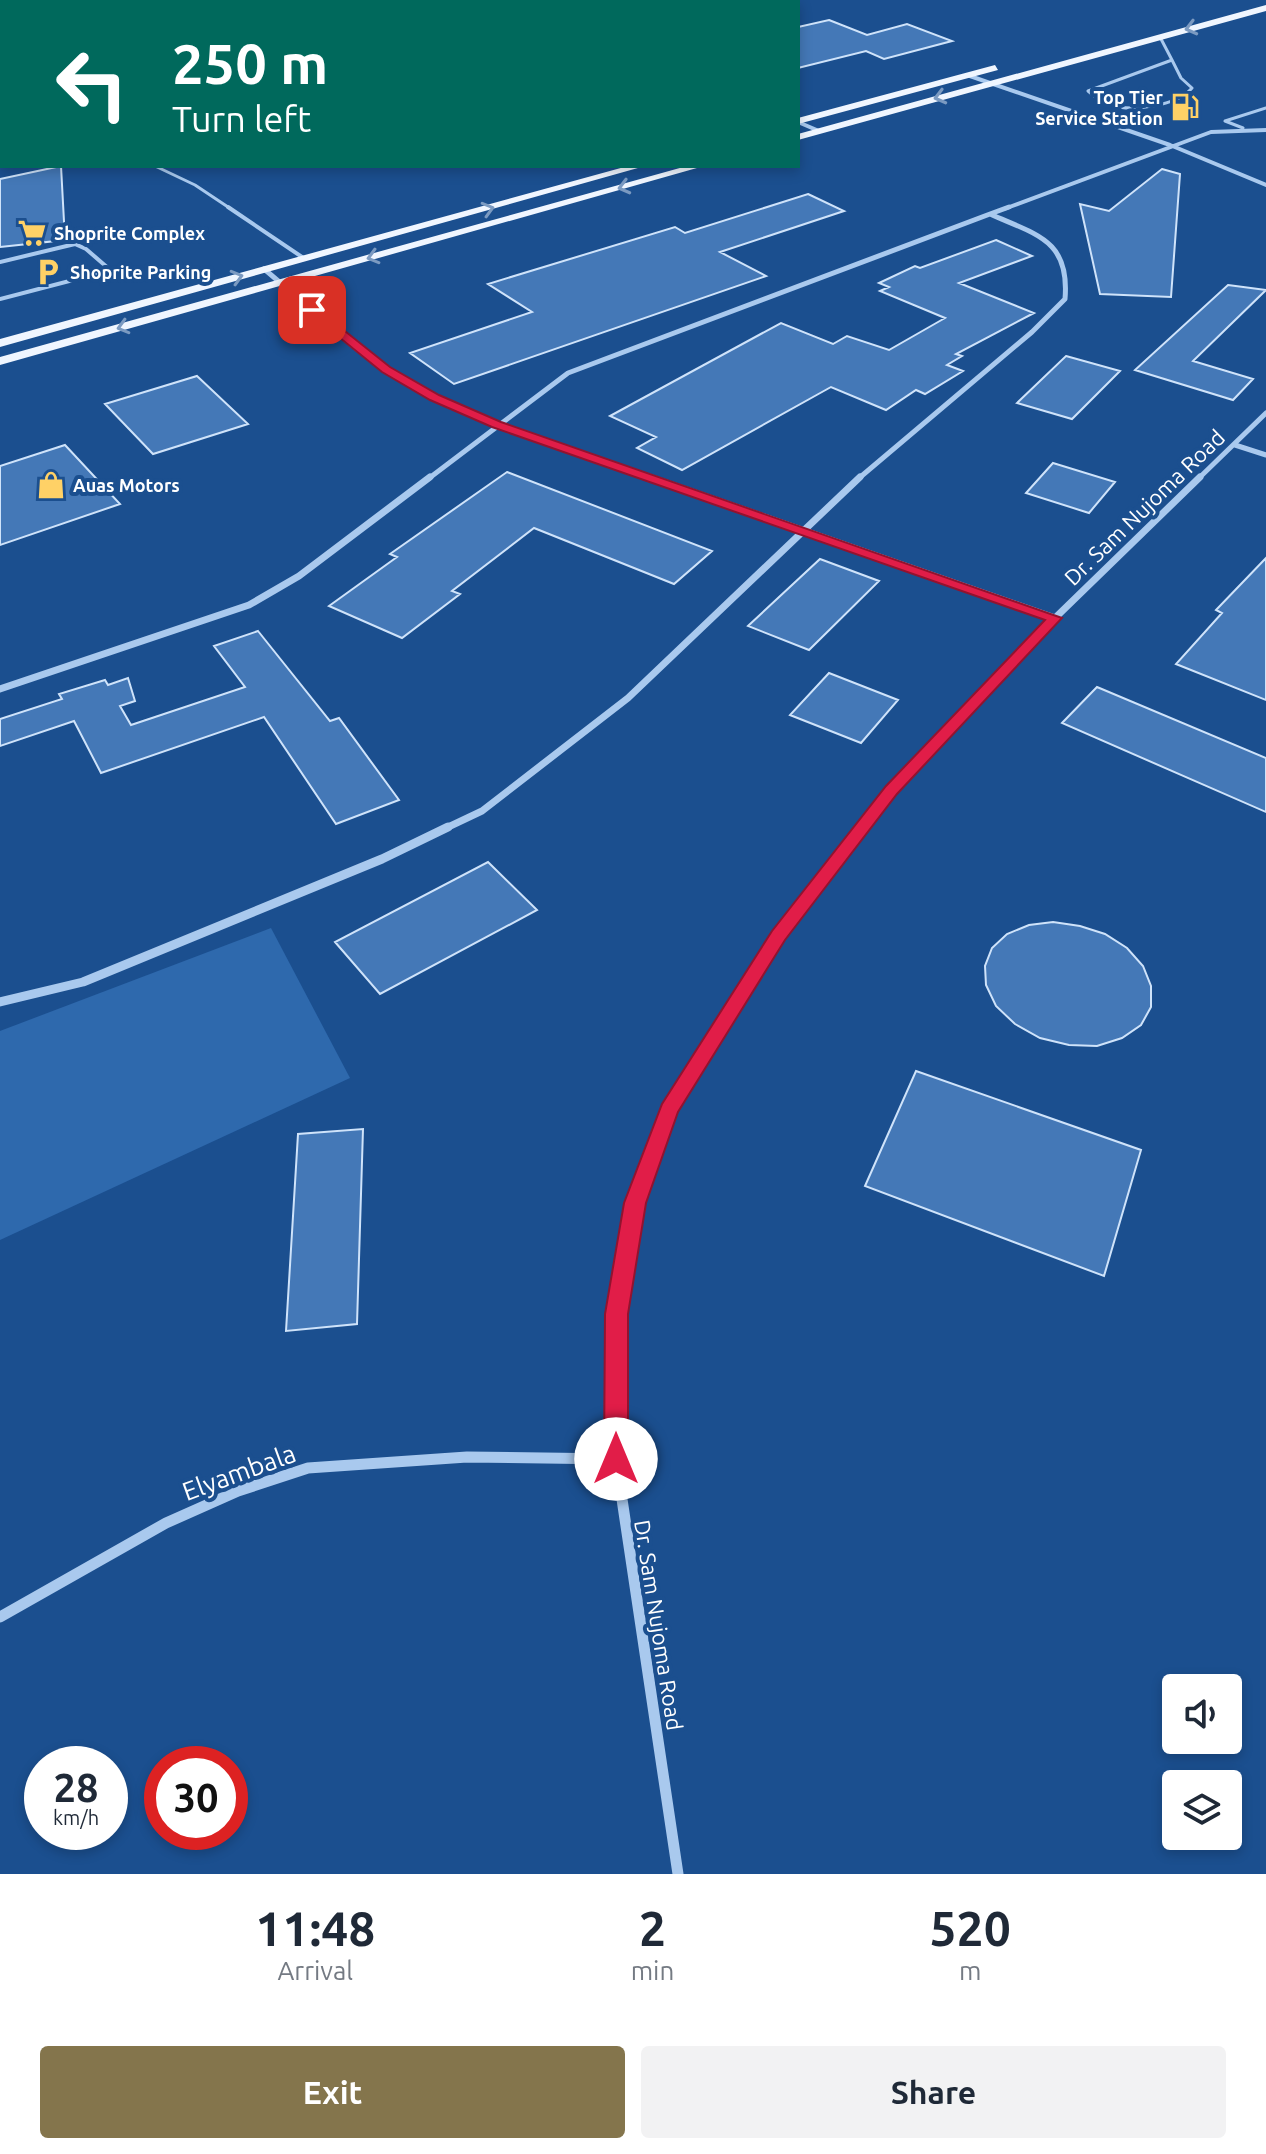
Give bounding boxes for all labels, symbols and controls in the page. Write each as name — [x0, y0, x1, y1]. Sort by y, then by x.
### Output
one-way arrow — [1184, 19, 1198, 36]
icon: left — [40, 32, 144, 136]
text: 250 m — [172, 32, 328, 95]
place label: Top Tier Service Station — [1035, 87, 1164, 128]
one-way arrow — [934, 88, 948, 105]
fuel station icon: Top Tier Service Station — [1170, 92, 1200, 122]
text: Turn left — [172, 98, 311, 139]
one-way arrow — [617, 177, 631, 194]
one-way arrow — [481, 202, 494, 218]
supermarket icon: Shoprite Complex — [17, 218, 47, 248]
place label: Shoprite Complex — [54, 223, 205, 243]
one-way arrow — [367, 248, 381, 264]
parking icon: Shoprite Parking — [33, 257, 63, 287]
place label: Shoprite Parking — [70, 262, 211, 282]
one-way arrow — [230, 270, 244, 286]
pin — [278, 276, 346, 344]
icon: arrive — [290, 288, 334, 332]
one-way arrow — [117, 318, 130, 334]
street label: Dr. Sam Nujoma Road — [1059, 424, 1229, 590]
shop icon: Auas Motors — [36, 470, 66, 500]
place label: Auas Motors — [73, 475, 180, 495]
position arrow — [574, 1417, 658, 1501]
street label: Elyambala — [178, 1438, 300, 1506]
street label: Dr. Sam Nujoma Road — [630, 1518, 688, 1732]
map controls — [1162, 1674, 1242, 1850]
button: sound — [1162, 1674, 1242, 1754]
speed limit sign: 30 — [144, 1746, 248, 1850]
text: 28 — [53, 1765, 99, 1810]
button: layers — [1162, 1770, 1242, 1850]
text: km/h — [53, 1806, 99, 1829]
text: 11:48 — [255, 1901, 375, 1955]
text: 2 — [639, 1901, 666, 1955]
text: 520 — [930, 1901, 1011, 1955]
text: Arrival — [277, 1956, 353, 1985]
text: min — [631, 1956, 674, 1985]
text: m — [959, 1956, 981, 1985]
button: Exit — [40, 2046, 625, 2138]
button: Share — [641, 2046, 1226, 2138]

